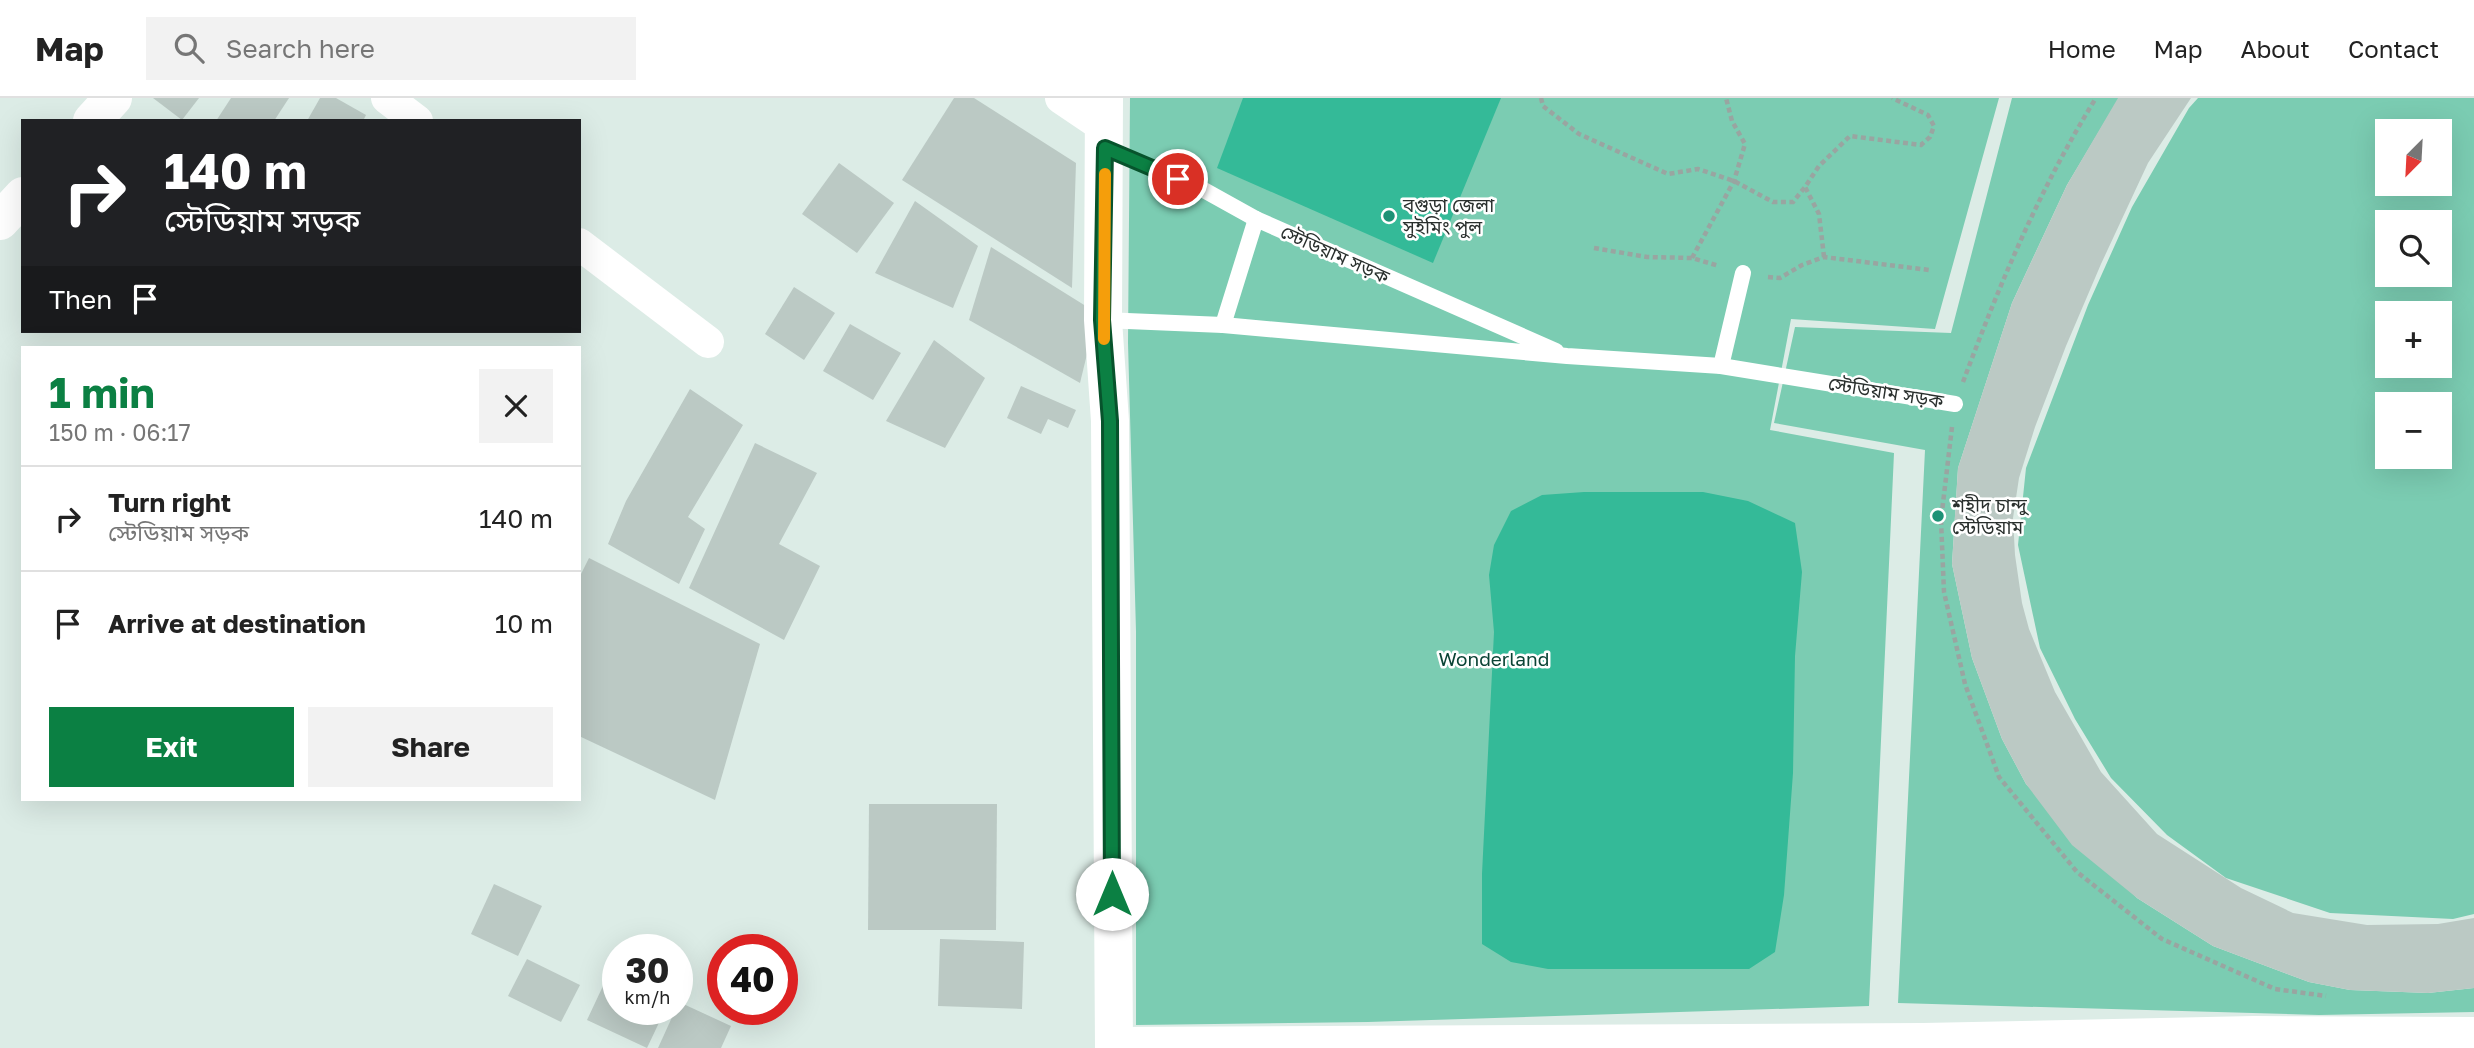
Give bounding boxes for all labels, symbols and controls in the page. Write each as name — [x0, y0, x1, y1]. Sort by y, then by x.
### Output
search box — [146, 17, 636, 80]
text: Map — [35, 29, 104, 68]
icon: search — [170, 29, 208, 67]
text: Search here — [226, 33, 375, 64]
text: Home — [2048, 34, 2116, 63]
text: Map — [2154, 34, 2203, 63]
text: About — [2241, 34, 2310, 63]
text: Contact — [2348, 34, 2439, 63]
north arrow — [2375, 119, 2452, 196]
map controls — [2375, 119, 2452, 469]
text: 140 m — [164, 141, 307, 200]
icon: right — [49, 147, 140, 238]
pin — [1148, 149, 1208, 209]
icon: arrive — [1159, 160, 1197, 198]
place label: বগুড়া জেলা সুইমিং পুল — [1402, 193, 1495, 239]
text: স্টেডিয়াম সড়ক — [164, 201, 360, 239]
marker: বগুড়া জেলা সুইমিং পুল — [1381, 208, 1397, 224]
button: search — [2375, 210, 2452, 287]
street label: স্টেডিয়াম সড়ক — [1277, 219, 1394, 288]
icon: arrive — [126, 280, 164, 318]
text: Then — [49, 284, 112, 315]
button: + — [2375, 301, 2452, 378]
text: 1 min — [49, 367, 155, 417]
button: close — [479, 369, 553, 443]
street label: স্টেডিয়াম সড়ক — [1827, 371, 1946, 412]
button: − — [2375, 392, 2452, 469]
text: 150 m · 06:17 — [49, 418, 191, 446]
text: Turn right — [108, 487, 231, 518]
place label: শহীদ চান্দু স্টেডিয়াম — [1951, 493, 2029, 538]
icon: right — [49, 500, 87, 538]
text: 140 m — [479, 503, 553, 534]
marker: শহীদ চান্দু স্টেডিয়াম — [1930, 508, 1946, 524]
text: স্টেডিয়াম সড়ক — [108, 518, 249, 546]
icon: arrive — [49, 605, 87, 643]
text: Arrive at destination — [108, 608, 366, 639]
text: 10 m — [495, 608, 553, 639]
park label: Wonderland — [1439, 647, 1549, 670]
button: Exit — [49, 707, 294, 787]
button: Share — [308, 707, 553, 787]
position arrow — [1075, 857, 1149, 931]
speed limit sign: 40 — [707, 934, 798, 1025]
text: 30 — [625, 949, 670, 991]
text: km/h — [625, 986, 670, 1008]

